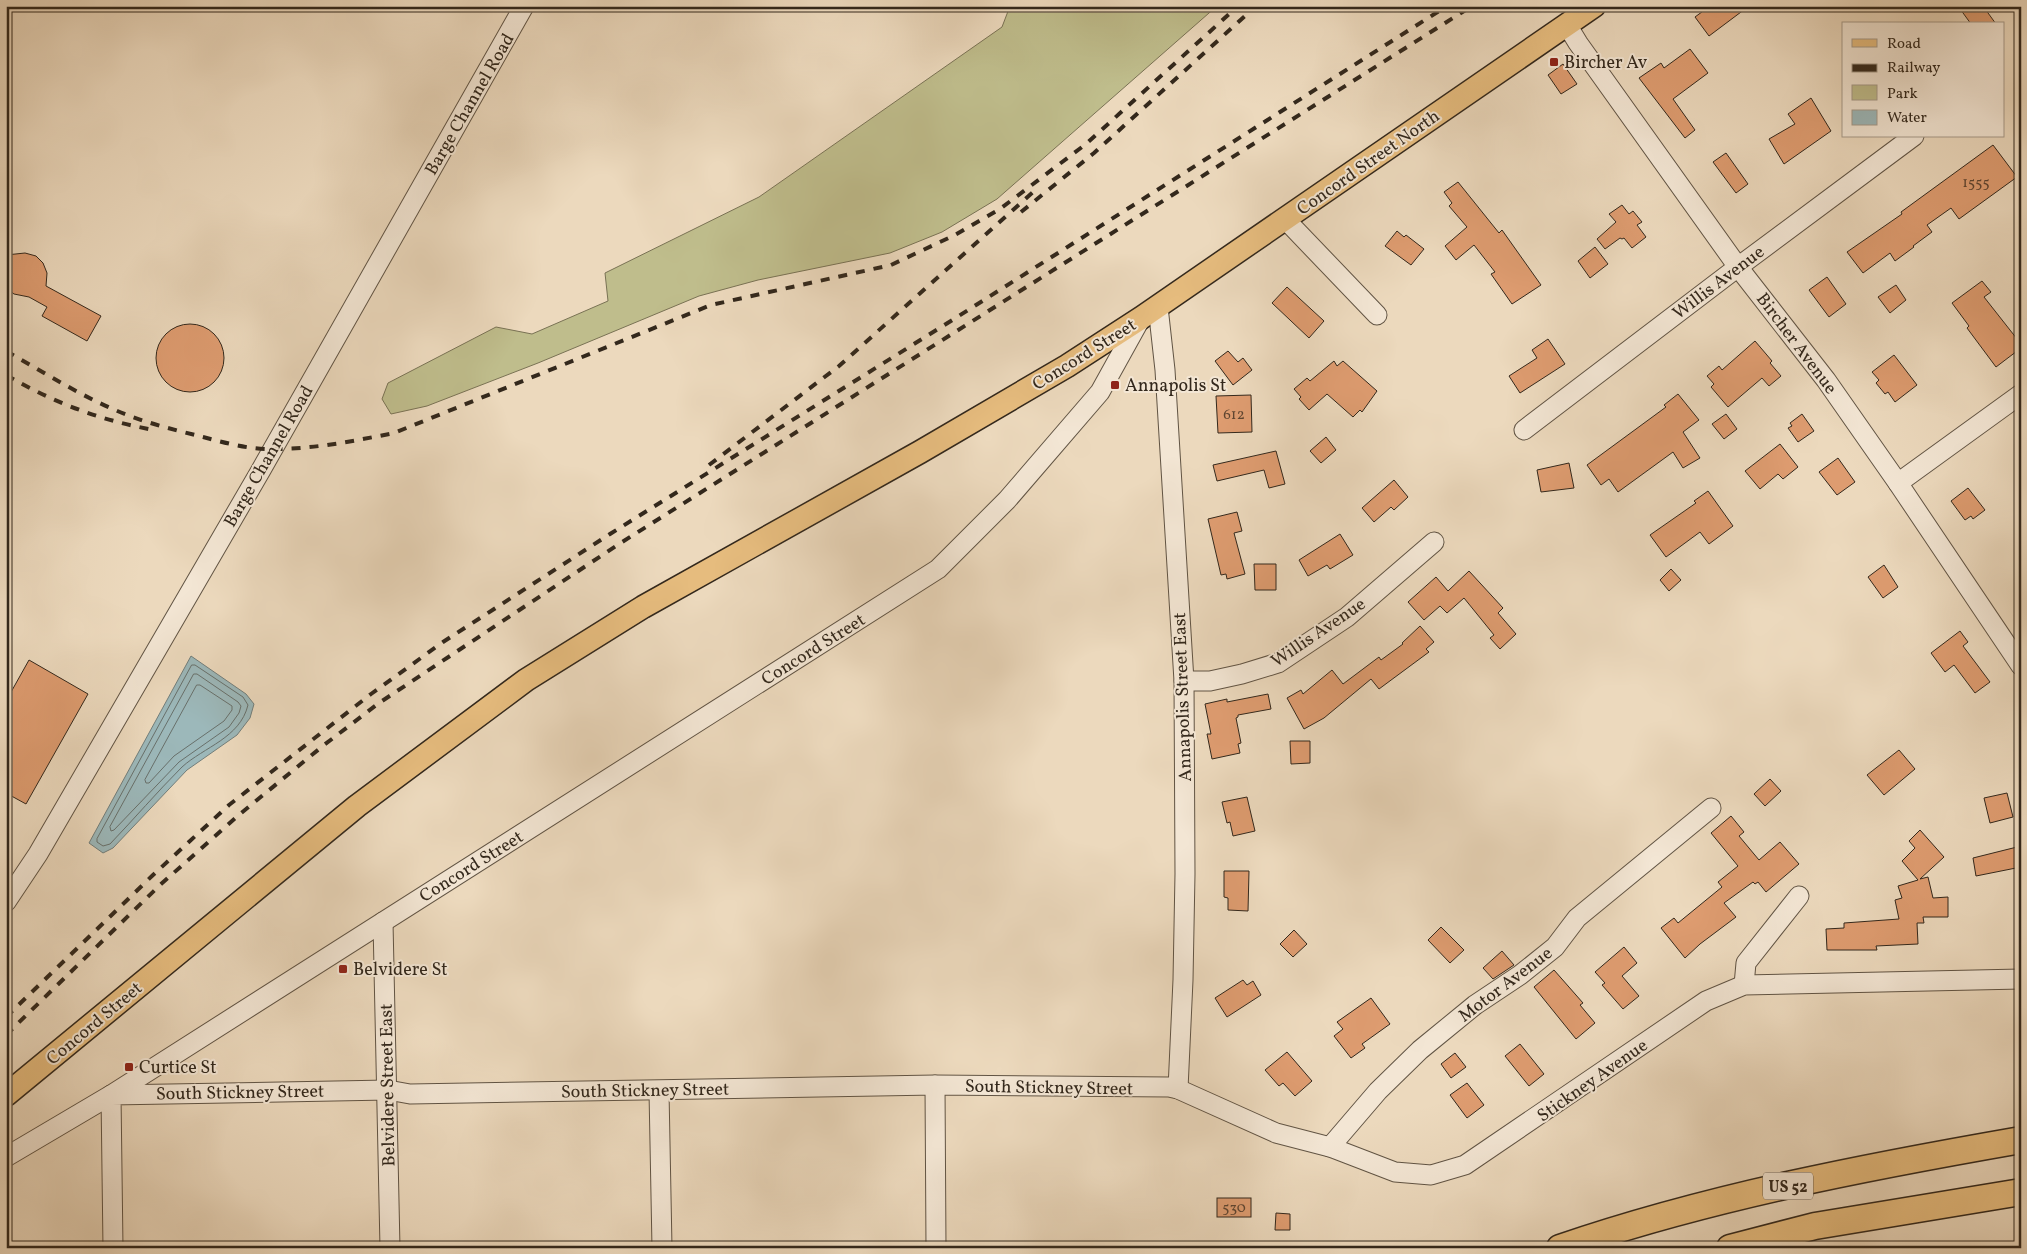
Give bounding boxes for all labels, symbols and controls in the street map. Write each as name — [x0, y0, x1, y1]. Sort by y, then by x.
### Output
legend — [1842, 22, 2004, 138]
street label: Barge Channel Road — [419, 29, 521, 180]
text: Road — [1887, 34, 1921, 55]
place label: Bircher Av — [1564, 51, 1648, 76]
marker: Bircher Av — [1548, 56, 1560, 68]
text: Railway — [1887, 58, 1940, 79]
text: Park — [1887, 84, 1918, 105]
street label: Concord Street North — [1292, 104, 1446, 222]
text: Water — [1887, 108, 1927, 129]
house number: 1555 — [1962, 173, 1990, 194]
street label: Willis Avenue — [1668, 240, 1770, 326]
street label: Bircher Avenue — [1749, 288, 1842, 400]
street label: Concord Street — [1028, 313, 1142, 397]
place label: Annapolis St — [1125, 374, 1226, 399]
marker: Annapolis St — [1109, 379, 1121, 391]
street label: Barge Channel Road — [218, 381, 320, 532]
house number: 612 — [1223, 405, 1245, 426]
street label: Willis Avenue — [1267, 592, 1371, 674]
street label: Concord Street — [757, 608, 871, 692]
street label: Annapolis Street East — [1168, 612, 1199, 782]
street label: Concord Street — [415, 825, 529, 909]
street label: Motor Avenue — [1454, 942, 1558, 1029]
place label: Belvidere St — [353, 958, 448, 983]
marker: Belvidere St — [337, 963, 349, 975]
street label: Concord Street — [42, 977, 148, 1072]
street label: Belvidere Street East — [375, 1003, 402, 1167]
street label: Stickney Avenue — [1533, 1034, 1653, 1129]
place label: Curtice St — [139, 1056, 217, 1081]
marker: Curtice St — [123, 1061, 135, 1073]
street label: South Stickney Street — [965, 1075, 1133, 1102]
street label: South Stickney Street — [561, 1078, 729, 1105]
street label: South Stickney Street — [156, 1080, 324, 1107]
road number: US 52 — [1763, 1172, 1813, 1200]
house number: 530 — [1222, 1198, 1246, 1219]

